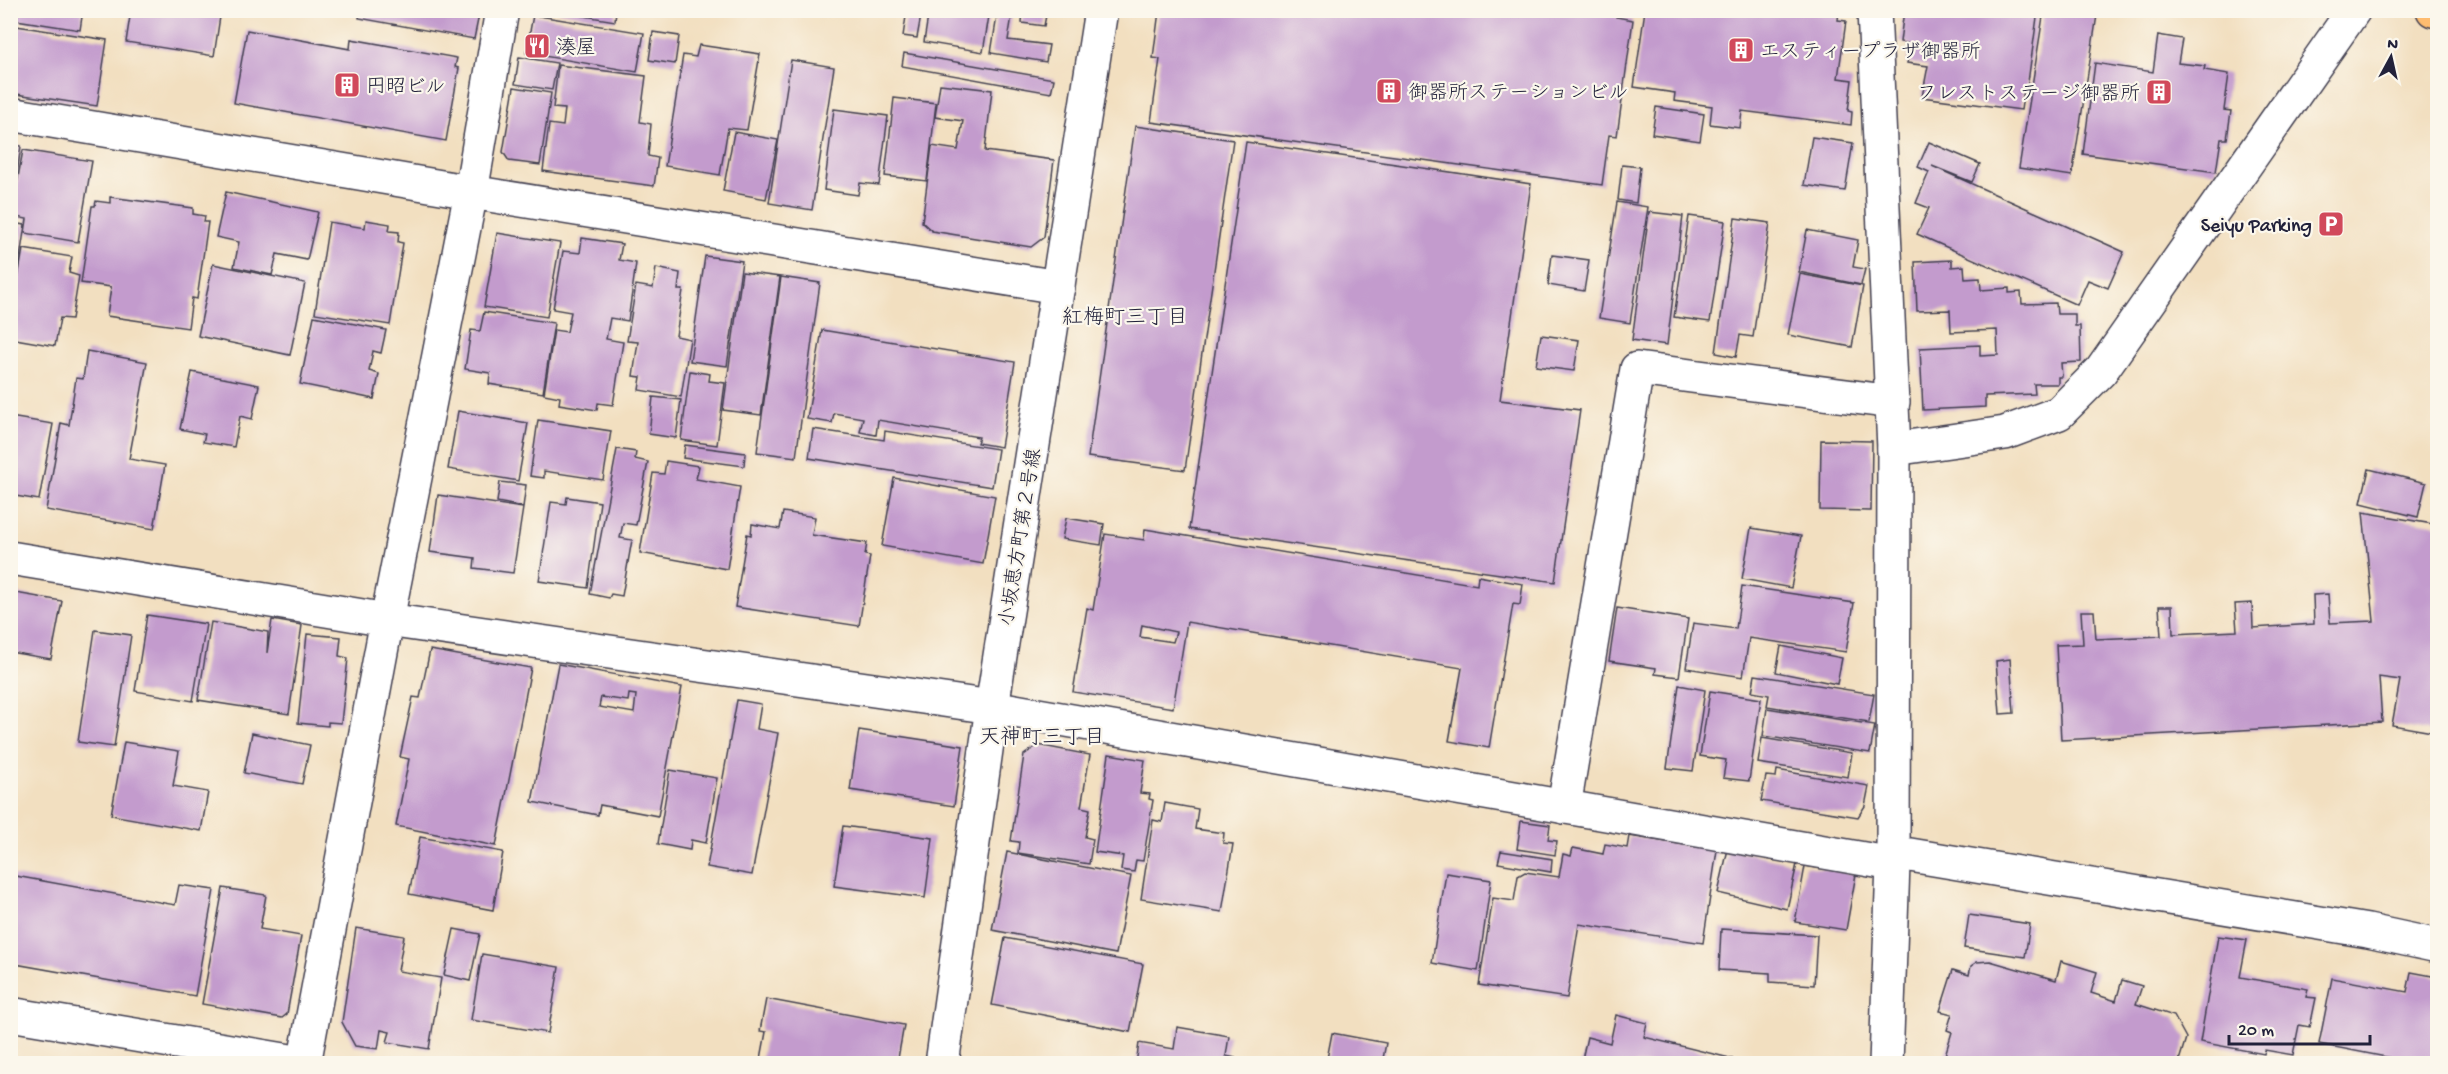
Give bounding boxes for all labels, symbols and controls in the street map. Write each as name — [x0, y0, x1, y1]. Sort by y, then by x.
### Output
north arrow — [2361, 27, 2421, 87]
restaurant icon: 湊屋 — [522, 31, 552, 61]
building icon: エスティープラザ御器所 — [1726, 35, 1756, 65]
text: N — [2386, 35, 2400, 56]
place label: 湊屋 — [556, 36, 596, 61]
place label: エスティープラザ御器所 — [1760, 41, 1980, 65]
building icon: 円昭ビル — [332, 70, 362, 100]
building icon: 御器所ステーションビル — [1374, 76, 1404, 106]
place label: 円昭ビル — [366, 77, 446, 100]
building icon: フレストステージ御器所 — [2144, 77, 2174, 107]
place label: 御器所ステーションビル — [1408, 82, 1628, 106]
place label: フレストステージ御器所 — [1917, 83, 2140, 107]
parking icon: Seiyu Parking — [2316, 209, 2346, 239]
place label: Seiyu Parking — [2201, 216, 2312, 239]
district label: 紅梅町三丁目 — [1062, 306, 1188, 332]
street label: 小坂恵方町第２号線 — [995, 447, 1048, 628]
district label: 天神町三丁目 — [979, 726, 1105, 752]
scale bar — [2229, 1008, 2370, 1046]
text: 20 m — [2238, 1021, 2274, 1042]

